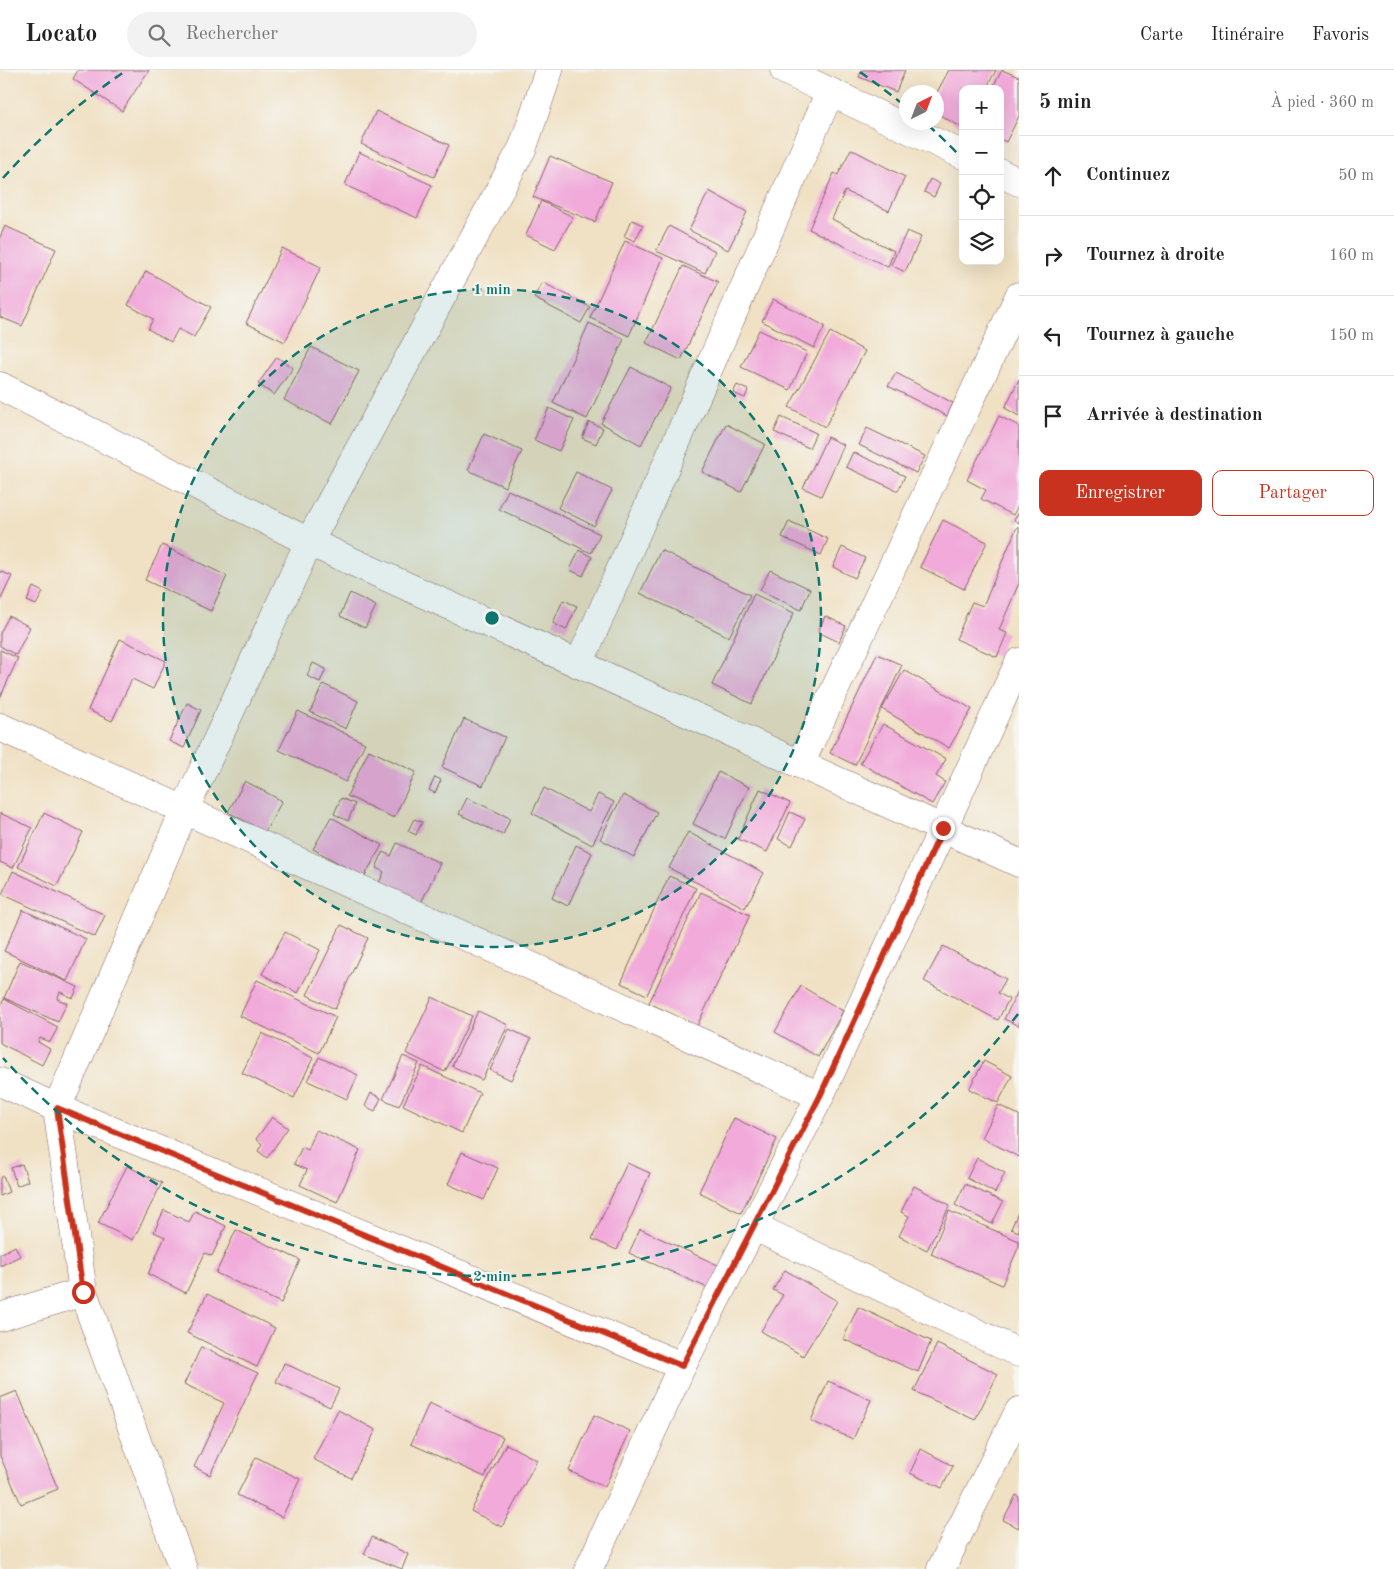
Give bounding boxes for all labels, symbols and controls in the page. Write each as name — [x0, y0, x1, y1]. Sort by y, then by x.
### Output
search box — [127, 12, 477, 57]
icon: search — [145, 21, 173, 49]
text: Locato — [25, 23, 97, 47]
text: Rechercher — [185, 25, 278, 44]
text: Carte — [1140, 26, 1183, 44]
text: Itinéraire — [1211, 26, 1284, 44]
text: Favoris — [1312, 26, 1369, 44]
north arrow — [899, 85, 944, 130]
map controls — [959, 85, 1004, 265]
button: + — [959, 85, 1004, 130]
text: 5 min — [1039, 92, 1092, 113]
text: À pied · 360 m — [1271, 95, 1374, 111]
button: − — [959, 130, 1004, 175]
icon: ahead — [1039, 162, 1067, 190]
text: Continuez — [1086, 166, 1170, 185]
text: 50 m — [1338, 168, 1374, 184]
button: locate — [959, 175, 1004, 220]
button: layers — [959, 220, 1004, 265]
icon: right — [1039, 242, 1067, 270]
text: Tournez à droite — [1086, 246, 1225, 265]
text: 160 m — [1329, 248, 1374, 264]
text: 1 min — [473, 283, 511, 298]
icon: left — [1039, 322, 1067, 350]
text: Tournez à gauche — [1086, 326, 1234, 345]
text: 150 m — [1329, 328, 1374, 344]
icon: arrive — [1039, 402, 1067, 430]
text: Arrivée à destination — [1086, 406, 1262, 425]
button: Enregistrer — [1039, 470, 1202, 516]
button: Partager — [1212, 470, 1374, 516]
centre of rings — [483, 609, 501, 627]
route end — [932, 817, 955, 840]
text: 2 min — [473, 1270, 511, 1285]
route start — [72, 1281, 95, 1304]

